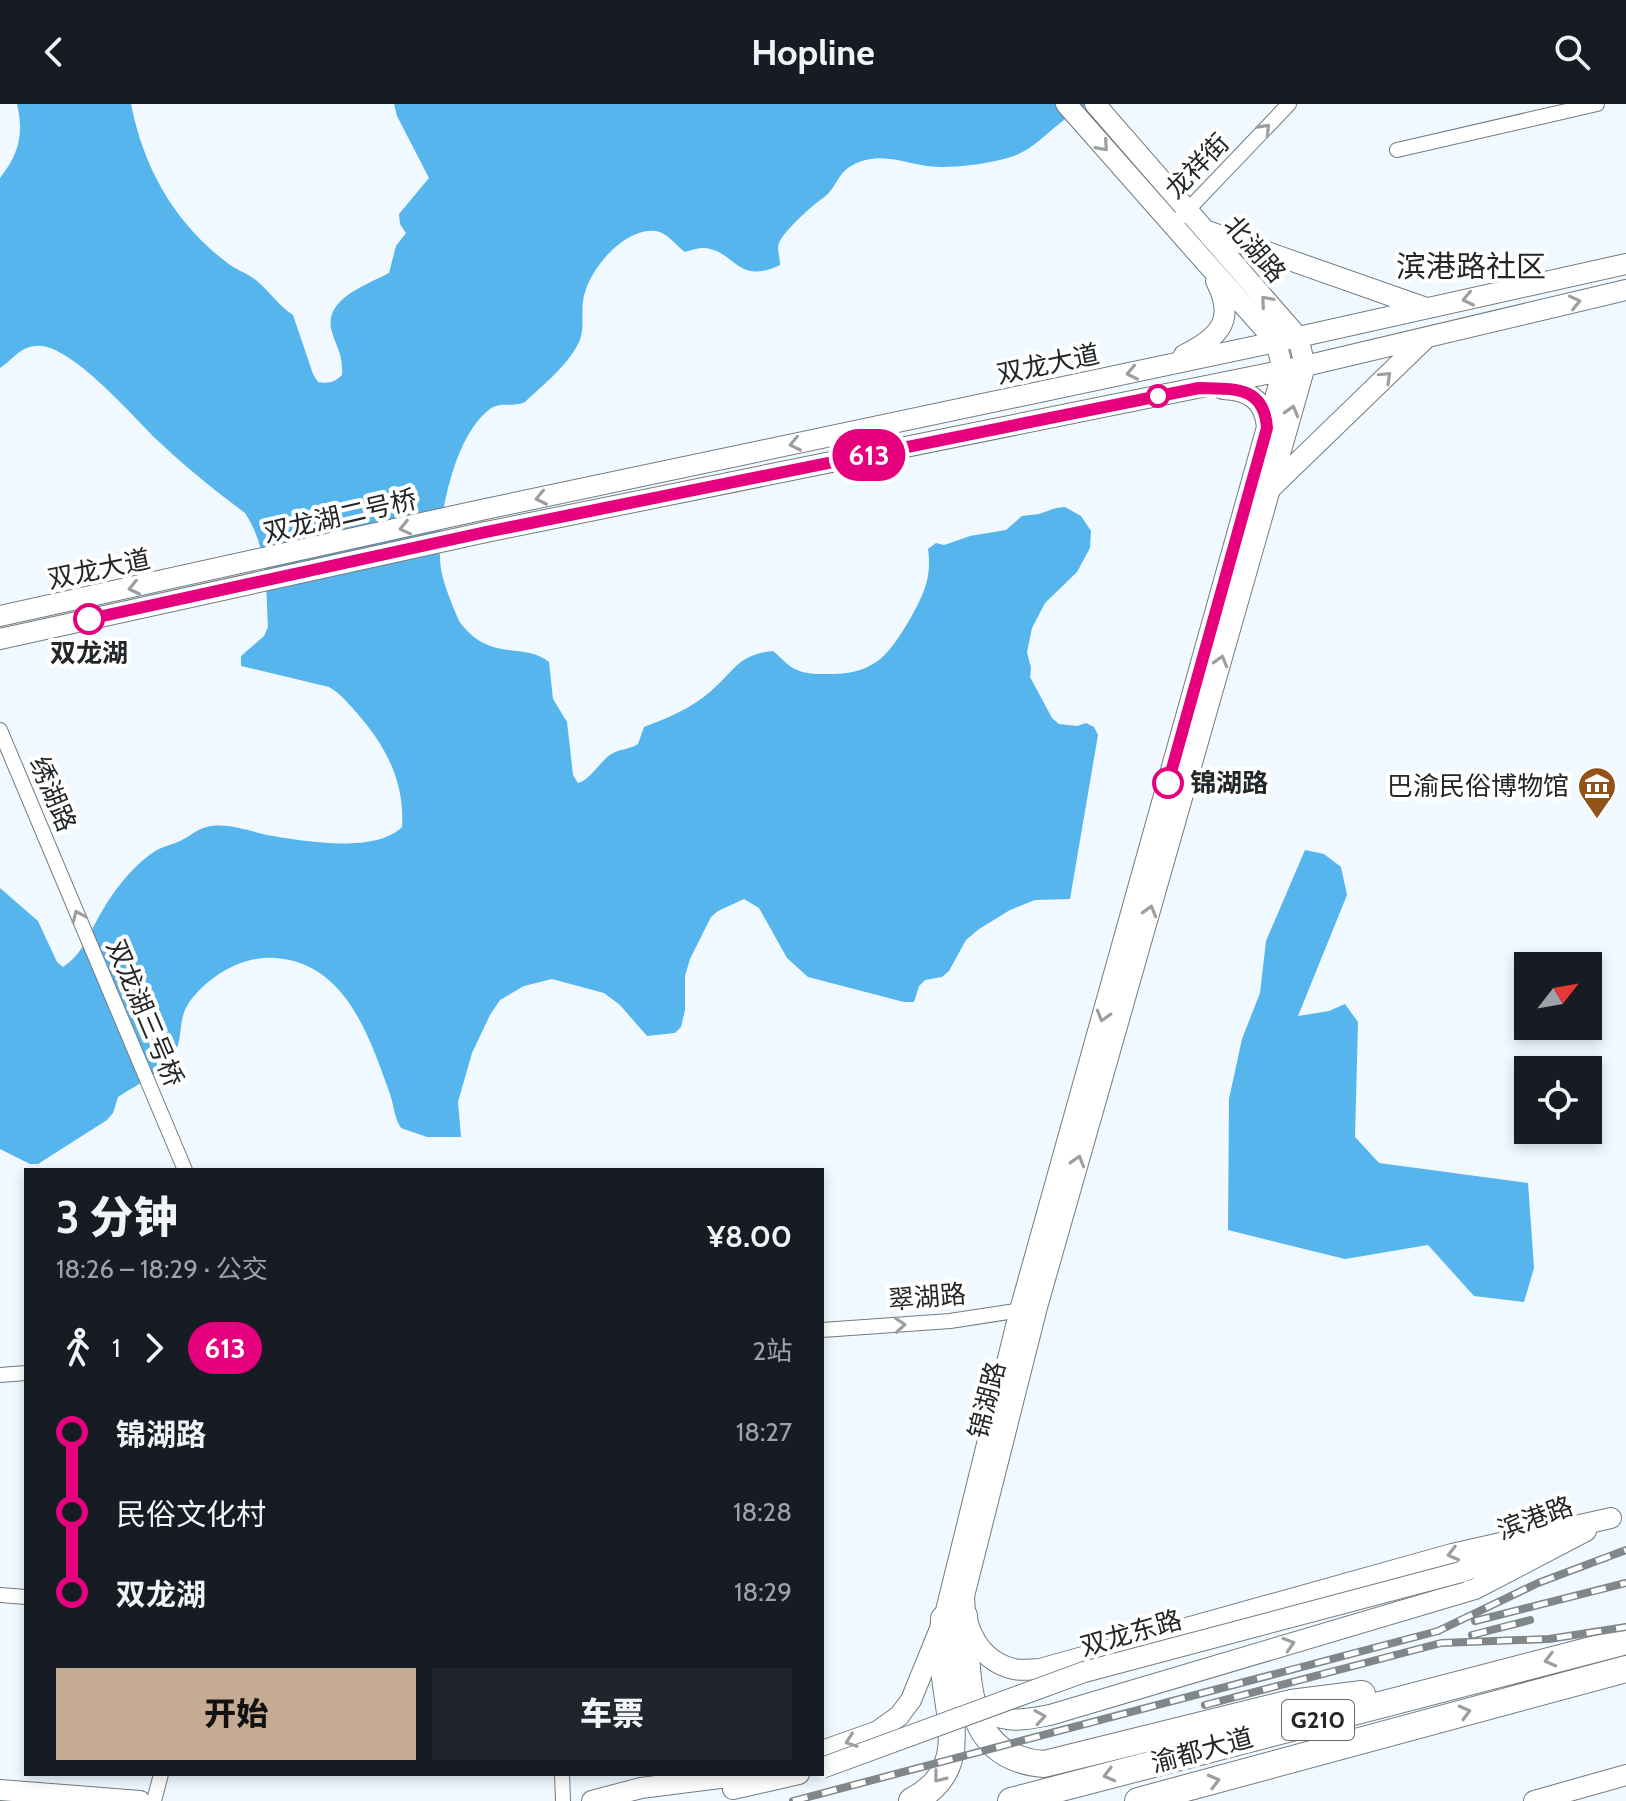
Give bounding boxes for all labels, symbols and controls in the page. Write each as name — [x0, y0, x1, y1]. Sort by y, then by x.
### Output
icon: back — [32, 30, 76, 74]
text: Hopline — [751, 30, 875, 74]
icon: search — [1550, 30, 1594, 74]
one-way arrow — [1256, 124, 1271, 138]
street label: 龙祥街 — [1158, 127, 1236, 205]
one-way arrow — [1093, 137, 1107, 152]
street label: 北湖路 — [1217, 209, 1293, 289]
district label: 滨港路社区 — [1396, 248, 1546, 285]
one-way arrow — [1461, 290, 1475, 307]
one-way arrow — [1568, 294, 1582, 311]
one-way arrow — [1261, 295, 1276, 310]
street label: 双龙大道 — [994, 338, 1102, 390]
one-way arrow — [1126, 364, 1139, 381]
one-way arrow — [1377, 372, 1391, 386]
unlabelled marker — [1147, 385, 1169, 407]
one-way arrow — [1283, 405, 1299, 419]
line badge: 613 — [823, 429, 915, 481]
one-way arrow — [789, 435, 803, 452]
text: 613 — [848, 438, 890, 472]
street label: 双龙湖二号桥 — [260, 483, 420, 549]
one-way arrow — [535, 489, 548, 506]
one-way arrow — [398, 519, 412, 536]
street label: 双龙大道 — [45, 543, 153, 595]
one-way arrow — [127, 579, 141, 596]
marker: 双龙湖 — [74, 604, 104, 634]
place label: 双龙湖 — [50, 637, 128, 669]
one-way arrow — [1212, 655, 1228, 669]
street label: 绣湖路 — [23, 752, 83, 836]
museum icon: 巴渝民俗博物馆 — [1576, 765, 1618, 820]
place label: 锦湖路 — [1190, 767, 1268, 799]
marker: 锦湖路 — [1153, 768, 1183, 798]
place label: 巴渝民俗博物馆 — [1387, 770, 1569, 802]
one-way arrow — [1141, 905, 1157, 919]
one-way arrow — [72, 910, 88, 924]
street label: 双龙湖三号桥 — [100, 935, 190, 1091]
north arrow — [1514, 952, 1602, 1040]
map controls — [1514, 952, 1602, 1144]
one-way arrow — [1095, 1008, 1112, 1022]
button: locate — [1514, 1056, 1602, 1144]
one-way arrow — [1069, 1155, 1086, 1169]
text: 3 分钟 — [56, 1191, 178, 1244]
text: ¥8.00 — [707, 1218, 792, 1255]
text: 18:26 – 18:29 · 公交 — [56, 1253, 268, 1285]
street label: 翠湖路 — [887, 1278, 967, 1316]
one-way arrow — [894, 1317, 907, 1334]
icon: walk — [56, 1326, 100, 1370]
icon: forward — [132, 1326, 176, 1370]
text: 613 — [204, 1331, 246, 1365]
text: 1 — [112, 1332, 120, 1364]
text: 2站 — [752, 1335, 792, 1367]
street label: 锦湖路 — [962, 1358, 1012, 1442]
text: 锦湖路 — [116, 1416, 206, 1453]
text: 18:27 — [736, 1416, 792, 1448]
street label: 滨港路 — [1493, 1490, 1577, 1546]
text: 民俗文化村 — [116, 1496, 266, 1533]
text: 18:28 — [733, 1496, 792, 1528]
one-way arrow — [1446, 1545, 1460, 1562]
text: 双龙湖 — [116, 1576, 206, 1613]
text: 18:29 — [734, 1576, 792, 1608]
street label: 双龙东路 — [1077, 1603, 1185, 1663]
one-way arrow — [1282, 1637, 1296, 1653]
one-way arrow — [1544, 1650, 1558, 1667]
button: 开始 — [56, 1668, 416, 1760]
button: 车票 — [432, 1668, 792, 1760]
road number: G210 — [1282, 1700, 1354, 1740]
one-way arrow — [1457, 1705, 1471, 1722]
one-way arrow — [1033, 1709, 1046, 1726]
street label: 渝都大道 — [1148, 1721, 1256, 1779]
one-way arrow — [845, 1732, 859, 1748]
one-way arrow — [1103, 1766, 1117, 1783]
one-way arrow — [935, 1768, 949, 1783]
one-way arrow — [1206, 1773, 1220, 1790]

